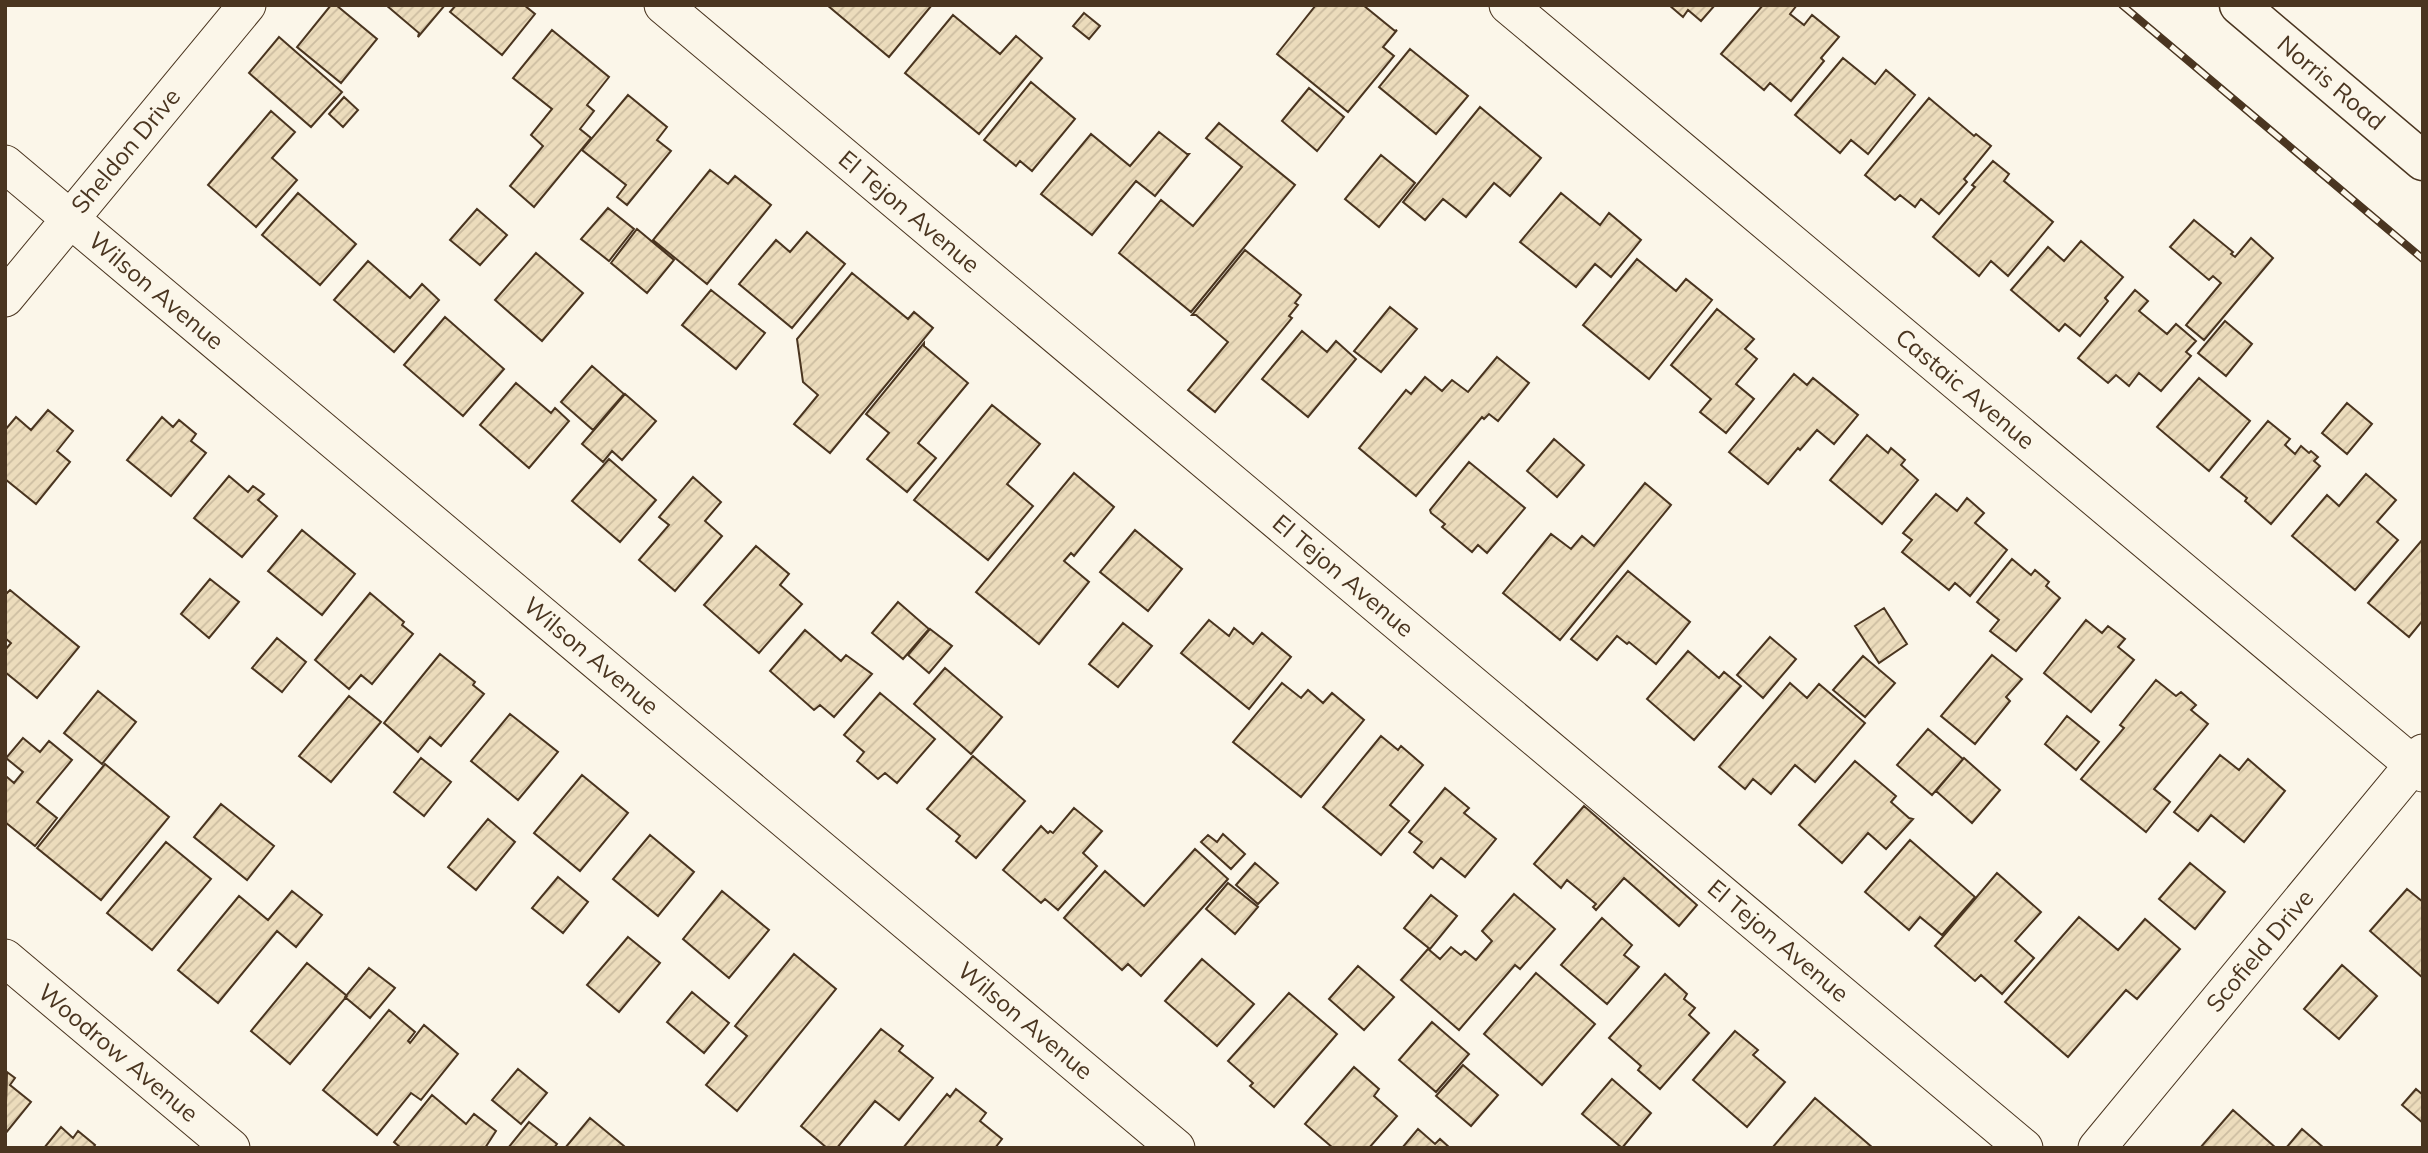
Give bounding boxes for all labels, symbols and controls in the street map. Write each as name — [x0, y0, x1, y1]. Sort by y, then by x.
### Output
street label: Norris Road — [2272, 28, 2392, 136]
street label: Sheldon Drive — [64, 82, 186, 219]
street label: El Tejon Avenue — [833, 143, 986, 279]
street label: Wilson Avenue — [83, 225, 231, 356]
street label: Castaic Avenue — [1890, 321, 2041, 455]
street label: El Tejon Avenue — [1267, 507, 1420, 643]
street label: Wilson Avenue — [518, 590, 666, 721]
street label: El Tejon Avenue — [1702, 872, 1855, 1008]
street label: Scofield Drive — [2199, 883, 2319, 1018]
street label: Wilson Avenue — [952, 955, 1100, 1086]
street label: Woodrow Avenue — [32, 976, 205, 1128]

